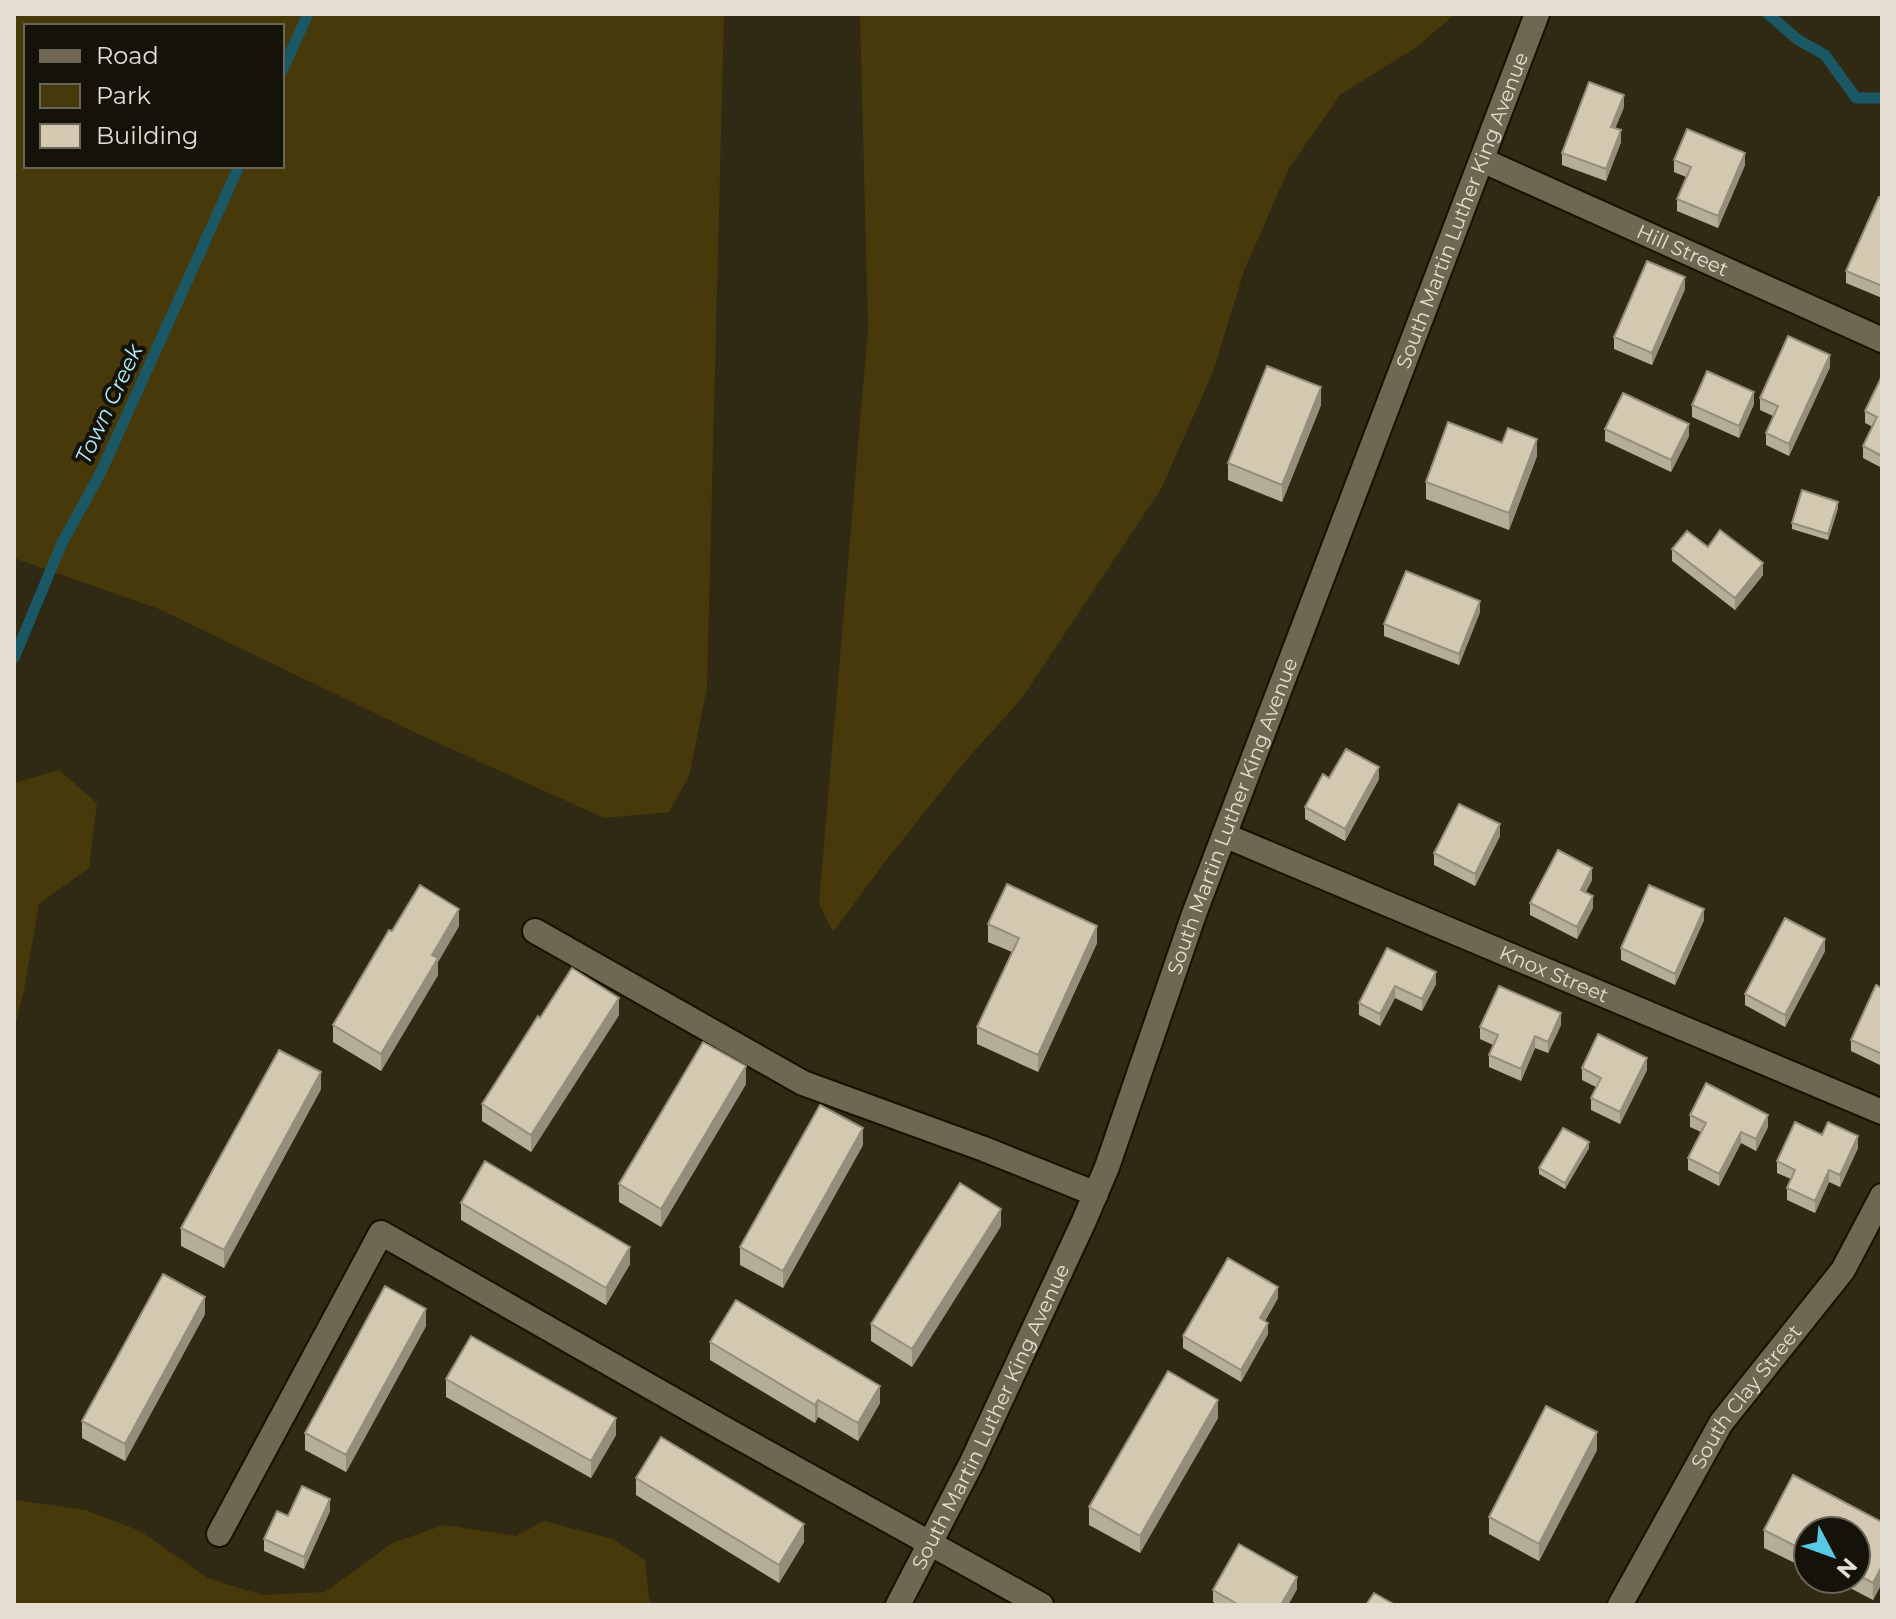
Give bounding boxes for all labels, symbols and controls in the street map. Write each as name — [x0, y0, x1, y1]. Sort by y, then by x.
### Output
legend — [24, 24, 284, 168]
text: Road — [96, 41, 159, 70]
street label: South Martin Luther King Avenue — [1391, 49, 1533, 372]
text: Park — [96, 81, 151, 110]
text: Building — [96, 121, 199, 150]
street label: Hill Street — [1633, 219, 1732, 281]
water label: Town Creek — [70, 339, 149, 468]
street label: South Martin Luther King Avenue — [1162, 654, 1303, 978]
street label: Knox Street — [1496, 940, 1612, 1008]
street label: South Martin Luther King Avenue — [907, 1260, 1074, 1573]
street label: South Clay Street — [1686, 1320, 1807, 1473]
north arrow — [1792, 1515, 1872, 1595]
text: N — [1831, 1552, 1863, 1583]

